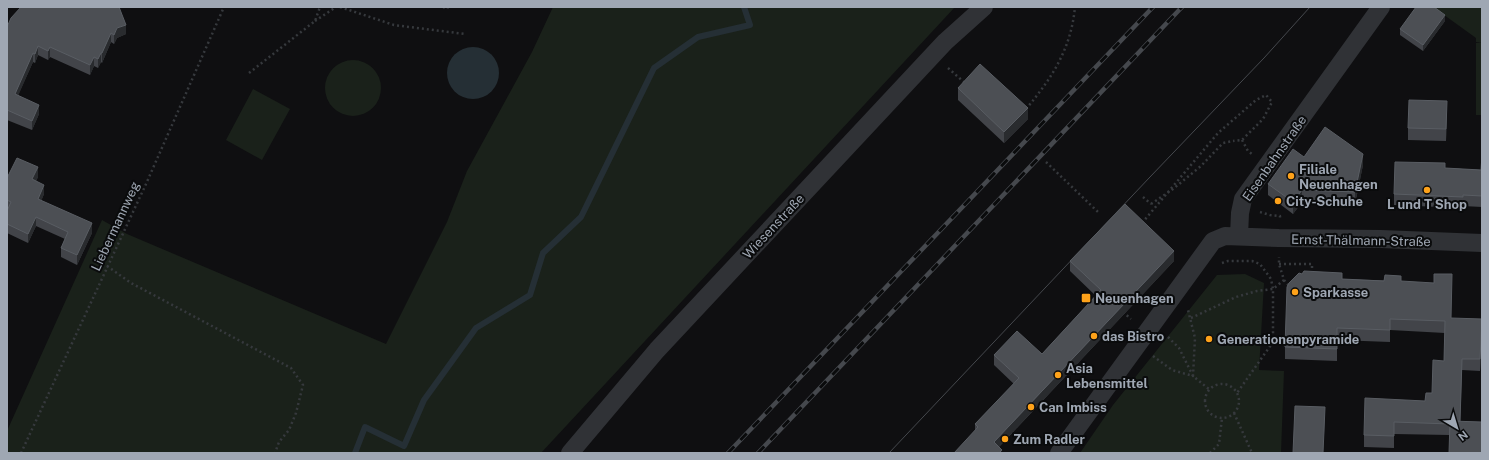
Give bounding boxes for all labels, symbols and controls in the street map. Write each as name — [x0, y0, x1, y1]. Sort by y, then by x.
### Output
street label: Eisenbahnstraße — [1239, 113, 1309, 204]
place label: Filiale Neuenhagen — [1299, 162, 1378, 192]
marker: Filiale Neuenhagen — [1286, 171, 1296, 181]
street label: Liebermannweg — [88, 179, 143, 273]
marker: L und T Shop — [1422, 185, 1432, 195]
street label: Wiesenstraße — [740, 191, 807, 262]
place label: City-Schuhe — [1286, 194, 1363, 209]
marker: City-Schuhe — [1273, 196, 1283, 206]
place label: L und T Shop — [1387, 197, 1467, 212]
street label: Ernst-Thälmann-Straße — [1291, 232, 1431, 249]
place label: Sparkasse — [1303, 285, 1368, 300]
marker: Sparkasse — [1290, 287, 1300, 297]
place label: Neuenhagen — [1095, 291, 1174, 306]
marker: Neuenhagen — [1080, 292, 1092, 304]
place label: das Bistro — [1102, 329, 1164, 344]
marker: das Bistro — [1089, 331, 1099, 341]
place label: Generationenpyramide — [1217, 332, 1359, 347]
marker: Generationenpyramide — [1204, 334, 1214, 344]
place label: Asia Lebensmittel — [1066, 361, 1148, 391]
marker: Asia Lebensmittel — [1053, 370, 1063, 380]
place label: Can Imbiss — [1039, 400, 1107, 415]
marker: Can Imbiss — [1026, 402, 1036, 412]
north arrow — [1437, 408, 1477, 448]
text: N — [1456, 429, 1470, 443]
place label: Zum Radler — [1013, 432, 1086, 447]
marker: Zum Radler — [1000, 434, 1010, 444]

